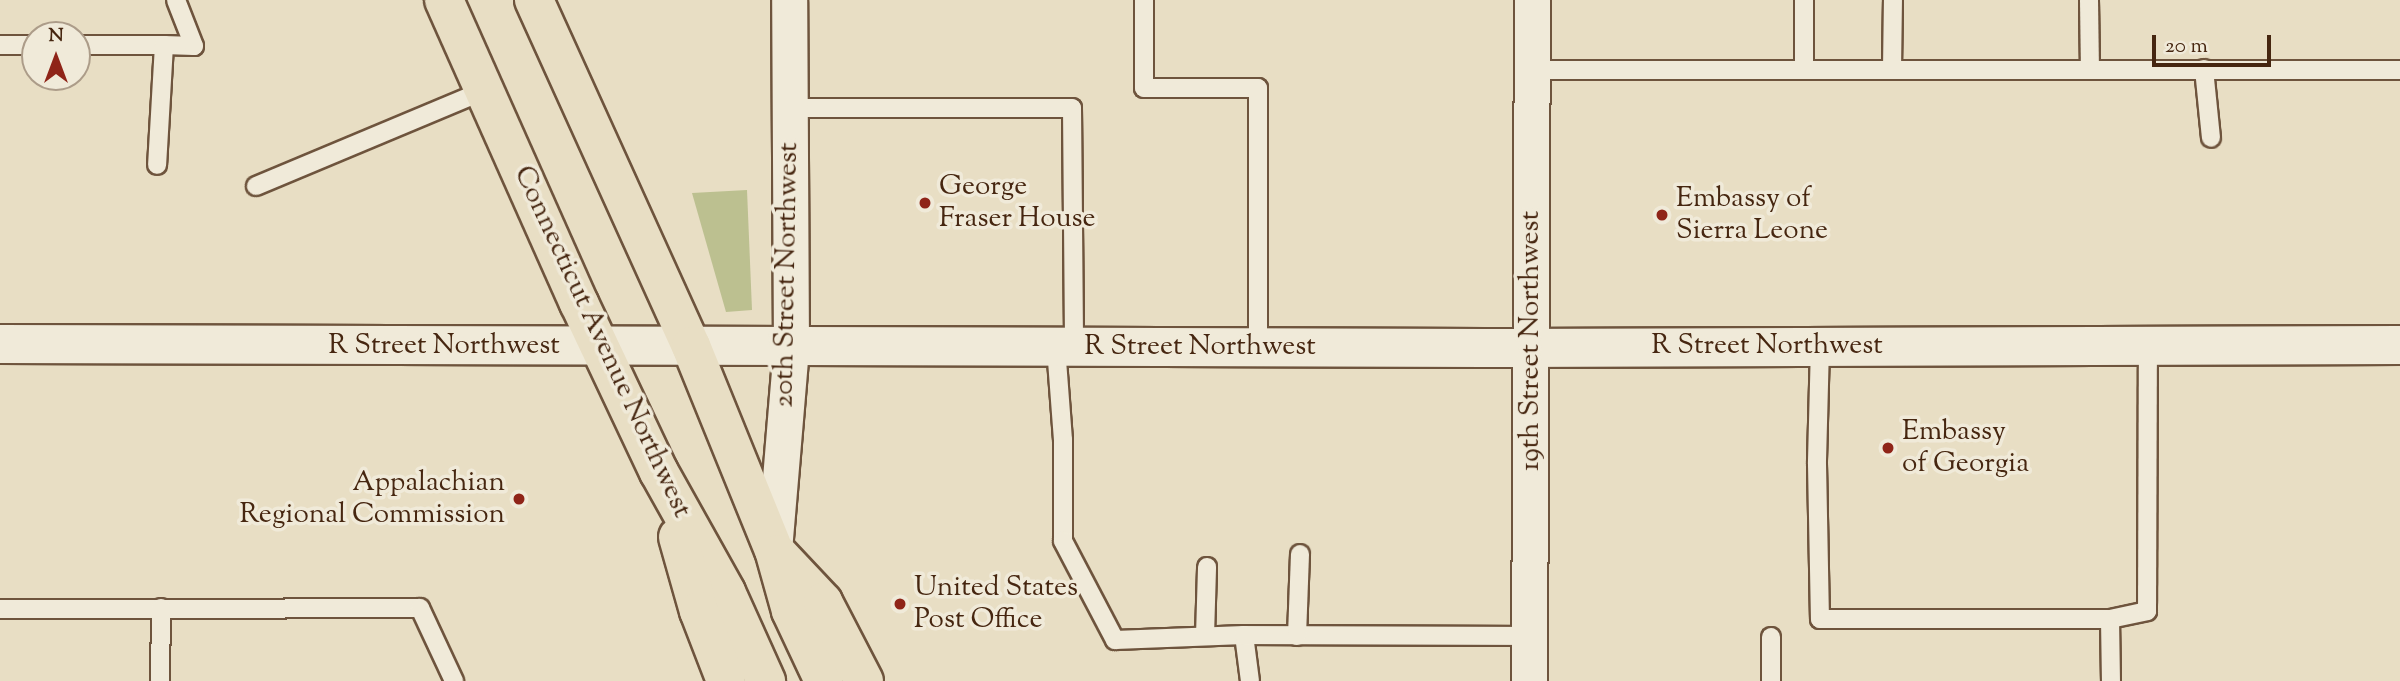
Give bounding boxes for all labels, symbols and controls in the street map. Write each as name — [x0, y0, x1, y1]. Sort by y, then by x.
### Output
north arrow — [21, 21, 91, 91]
scale bar — [2155, 21, 2274, 65]
text: N — [48, 23, 64, 50]
text: 20 m — [2165, 32, 2208, 62]
street label: 20th Street Northwest — [768, 142, 806, 408]
street label: Connecticut Avenue Northwest — [506, 161, 698, 523]
place label: George Fraser House — [939, 170, 1096, 236]
place label: Embassy of Sierra Leone — [1676, 182, 1828, 248]
marker: George Fraser House — [917, 195, 933, 211]
marker: Embassy of Sierra Leone — [1654, 207, 1670, 223]
street label: 19th Street Northwest — [1514, 211, 1548, 471]
street label: R Street Northwest — [328, 329, 560, 363]
street label: R Street Northwest — [1651, 329, 1883, 363]
street label: R Street Northwest — [1084, 330, 1316, 364]
place label: Embassy of Georgia — [1902, 415, 2029, 481]
marker: Embassy of Georgia — [1880, 440, 1896, 456]
place label: Appalachian Regional Commission — [240, 466, 505, 532]
marker: Appalachian Regional Commission — [511, 491, 527, 507]
place label: United States Post Office — [914, 571, 1078, 637]
marker: United States Post Office — [892, 596, 908, 612]

